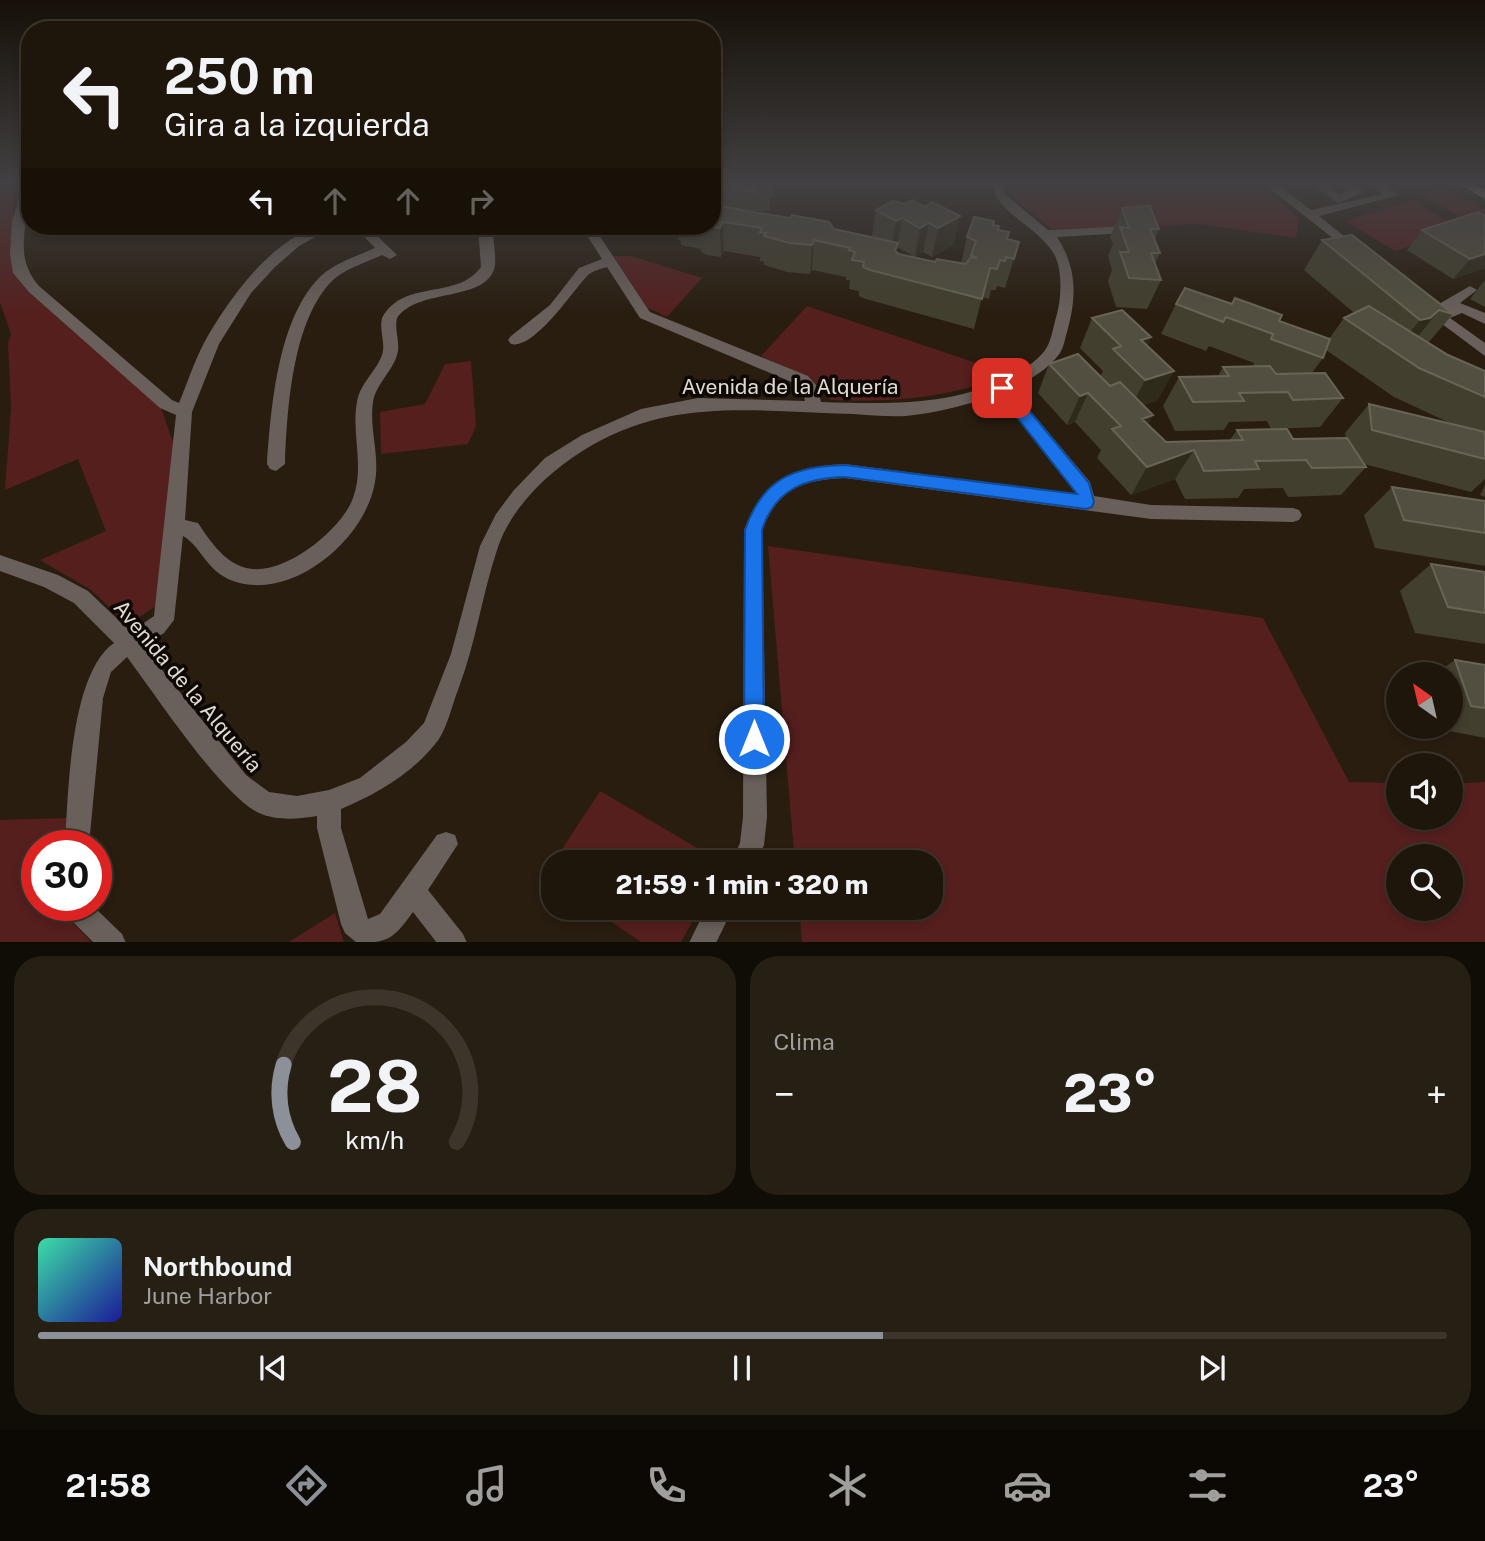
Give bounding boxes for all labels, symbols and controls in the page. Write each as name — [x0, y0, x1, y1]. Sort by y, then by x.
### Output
text: 250 m — [164, 47, 315, 105]
icon: left — [49, 49, 140, 140]
text: Gira a la izquierda — [164, 106, 430, 143]
icon: left — [243, 182, 281, 220]
icon: ahead — [316, 182, 354, 220]
icon: ahead — [389, 182, 427, 220]
icon: right — [462, 182, 500, 220]
pin — [972, 358, 1032, 418]
icon: arrive — [983, 369, 1021, 407]
street label: Avenida de la Alquería — [682, 374, 898, 399]
street label: Avenida de la Alquería — [109, 595, 267, 777]
north arrow — [1386, 662, 1463, 738]
map controls — [1386, 662, 1463, 921]
position arrow — [717, 702, 791, 776]
button: sound — [1386, 753, 1463, 830]
speed limit sign: 30 — [21, 830, 112, 921]
button: search — [1386, 844, 1463, 921]
text: 21:59 · 1 min · 320 m — [616, 869, 868, 900]
text: Clima — [774, 1028, 835, 1055]
text: 28 — [327, 1043, 422, 1128]
text: 23° — [1063, 1063, 1157, 1124]
text: − — [774, 1072, 795, 1117]
text: + — [1426, 1072, 1447, 1117]
text: km/h — [345, 1124, 404, 1154]
text: Northbound — [143, 1251, 292, 1282]
text: June Harbor — [143, 1282, 272, 1309]
icon: previous — [254, 1349, 292, 1387]
icon: pause — [723, 1349, 761, 1387]
icon: next — [1193, 1349, 1231, 1387]
icon: directions — [282, 1461, 331, 1510]
icon: music — [462, 1461, 511, 1510]
icon: phone — [642, 1461, 691, 1510]
icon: climate — [823, 1461, 872, 1510]
icon: car — [1003, 1461, 1052, 1510]
icon: filters — [1183, 1461, 1232, 1510]
text: 21:58 — [66, 1467, 151, 1504]
text: 23° — [1363, 1467, 1419, 1504]

